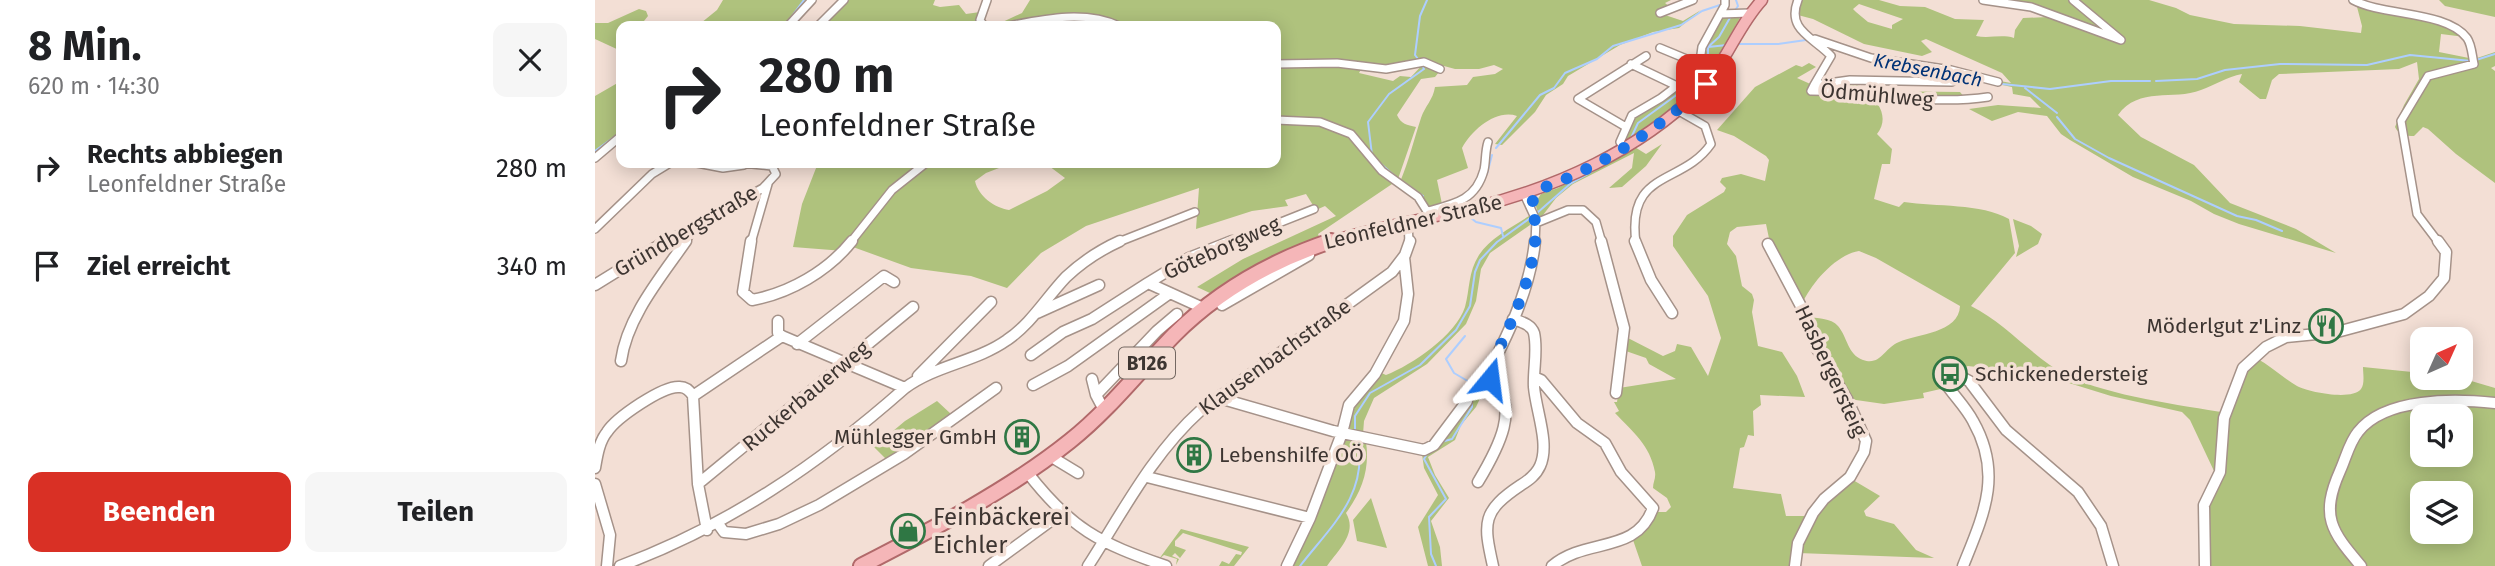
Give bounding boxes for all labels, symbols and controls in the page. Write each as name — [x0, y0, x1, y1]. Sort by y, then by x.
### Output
text: 8 Min. — [28, 21, 142, 71]
button: close — [493, 23, 567, 97]
text: 280 m — [759, 46, 895, 105]
water label: Krebsenbach — [1872, 48, 1984, 92]
icon: right — [644, 49, 735, 140]
pin — [1676, 54, 1736, 114]
icon: arrive — [1687, 65, 1725, 103]
text: 620 m · 14:30 — [28, 72, 160, 100]
street label: Ödmühlweg — [1819, 77, 1935, 113]
text: Leonfeldner Straße — [759, 106, 1036, 144]
text: Rechts abbiegen — [87, 139, 283, 170]
icon: right — [28, 149, 66, 187]
text: 280 m — [496, 153, 567, 184]
text: Leonfeldner Straße — [87, 170, 286, 198]
street label: Gründbergstraße — [610, 179, 762, 283]
street label: Leonfeldner Straße — [1321, 189, 1505, 255]
street label: Göteborgweg — [1160, 211, 1284, 285]
icon: arrive — [28, 247, 66, 285]
text: Ziel erreicht — [87, 251, 230, 282]
text: 340 m — [497, 251, 567, 282]
street label: Klausenbachstraße — [1194, 293, 1356, 421]
street label: Hasbergersteig — [1789, 301, 1873, 441]
restaurant icon: Möderlgut z'Linz — [2307, 307, 2345, 345]
place label: Möderlgut z'Linz — [2146, 313, 2301, 339]
north arrow — [2410, 327, 2473, 390]
map controls — [2410, 327, 2473, 544]
street label: Ruckerbauerweg — [737, 335, 875, 457]
position arrow — [1453, 342, 1527, 416]
road number: B126 — [1119, 348, 1175, 378]
bus stop icon: Schickenedersteig — [1931, 355, 1969, 393]
place label: Schickenedersteig — [1975, 361, 2148, 387]
button: sound — [2410, 404, 2473, 467]
building icon: Mühlegger GmbH — [1003, 418, 1041, 456]
place label: Mühlegger GmbH — [834, 424, 997, 450]
building icon: Lebenshilfe OÖ — [1175, 436, 1213, 474]
place label: Lebenshilfe OÖ — [1219, 442, 1364, 468]
button: Beenden — [28, 472, 291, 552]
button: Teilen — [305, 472, 567, 552]
button: layers — [2410, 481, 2473, 544]
place label: Feinbäckerei Eichler — [933, 503, 1070, 559]
shop icon: Feinbäckerei Eichler — [889, 512, 927, 550]

